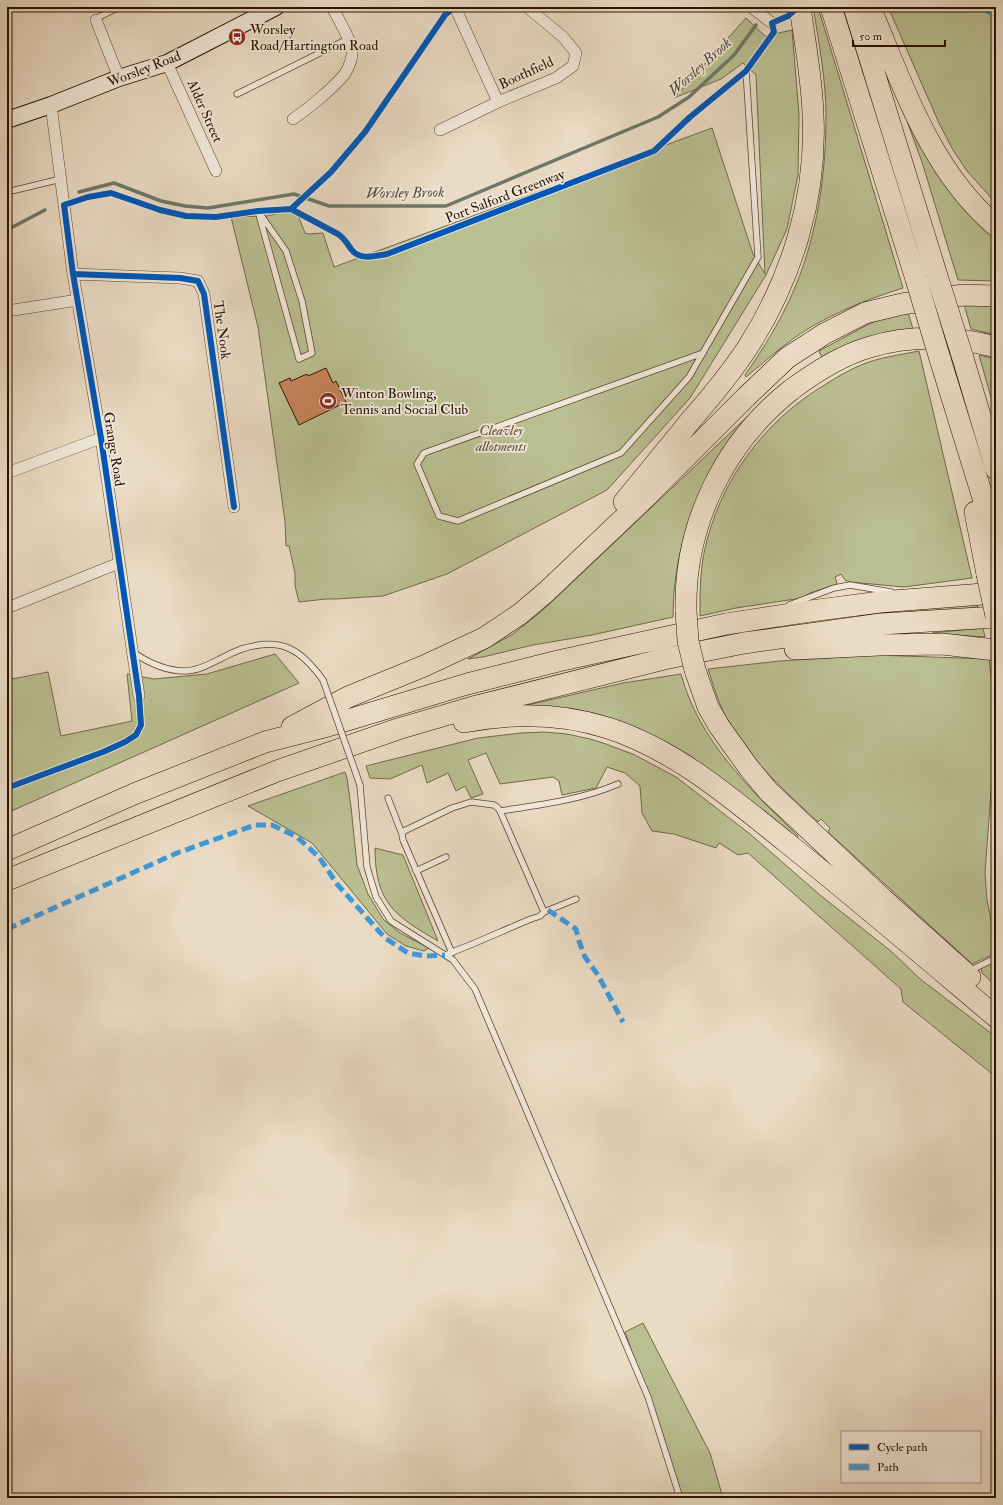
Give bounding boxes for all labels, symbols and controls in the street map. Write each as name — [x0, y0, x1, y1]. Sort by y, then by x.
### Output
place label: Worsley Road/Hartington Road — [249, 21, 378, 54]
scale bar — [853, 22, 945, 48]
bus stop icon: Worsley Road/Hartington Road — [227, 27, 247, 47]
text: 50 m — [859, 29, 883, 44]
water label: Worsley Brook — [664, 34, 736, 100]
street label: Worsley Road — [104, 47, 184, 92]
street label: Boothfield — [496, 53, 556, 93]
street label: Alder Street — [183, 76, 227, 146]
street label: Port Salford Greenway — [443, 165, 568, 228]
water label: Worsley Brook — [366, 183, 444, 203]
street label: The Nook — [209, 300, 235, 361]
place label: Winton Bowling, Tennis and Social Club — [340, 385, 468, 418]
sports icon: Winton Bowling, Tennis and Social Club — [318, 391, 338, 411]
street label: Grange Road — [100, 411, 128, 487]
park label: Cleavley allotments — [475, 422, 527, 455]
legend — [841, 1431, 981, 1483]
text: Cycle path — [877, 1440, 928, 1455]
text: Path — [877, 1460, 900, 1475]

